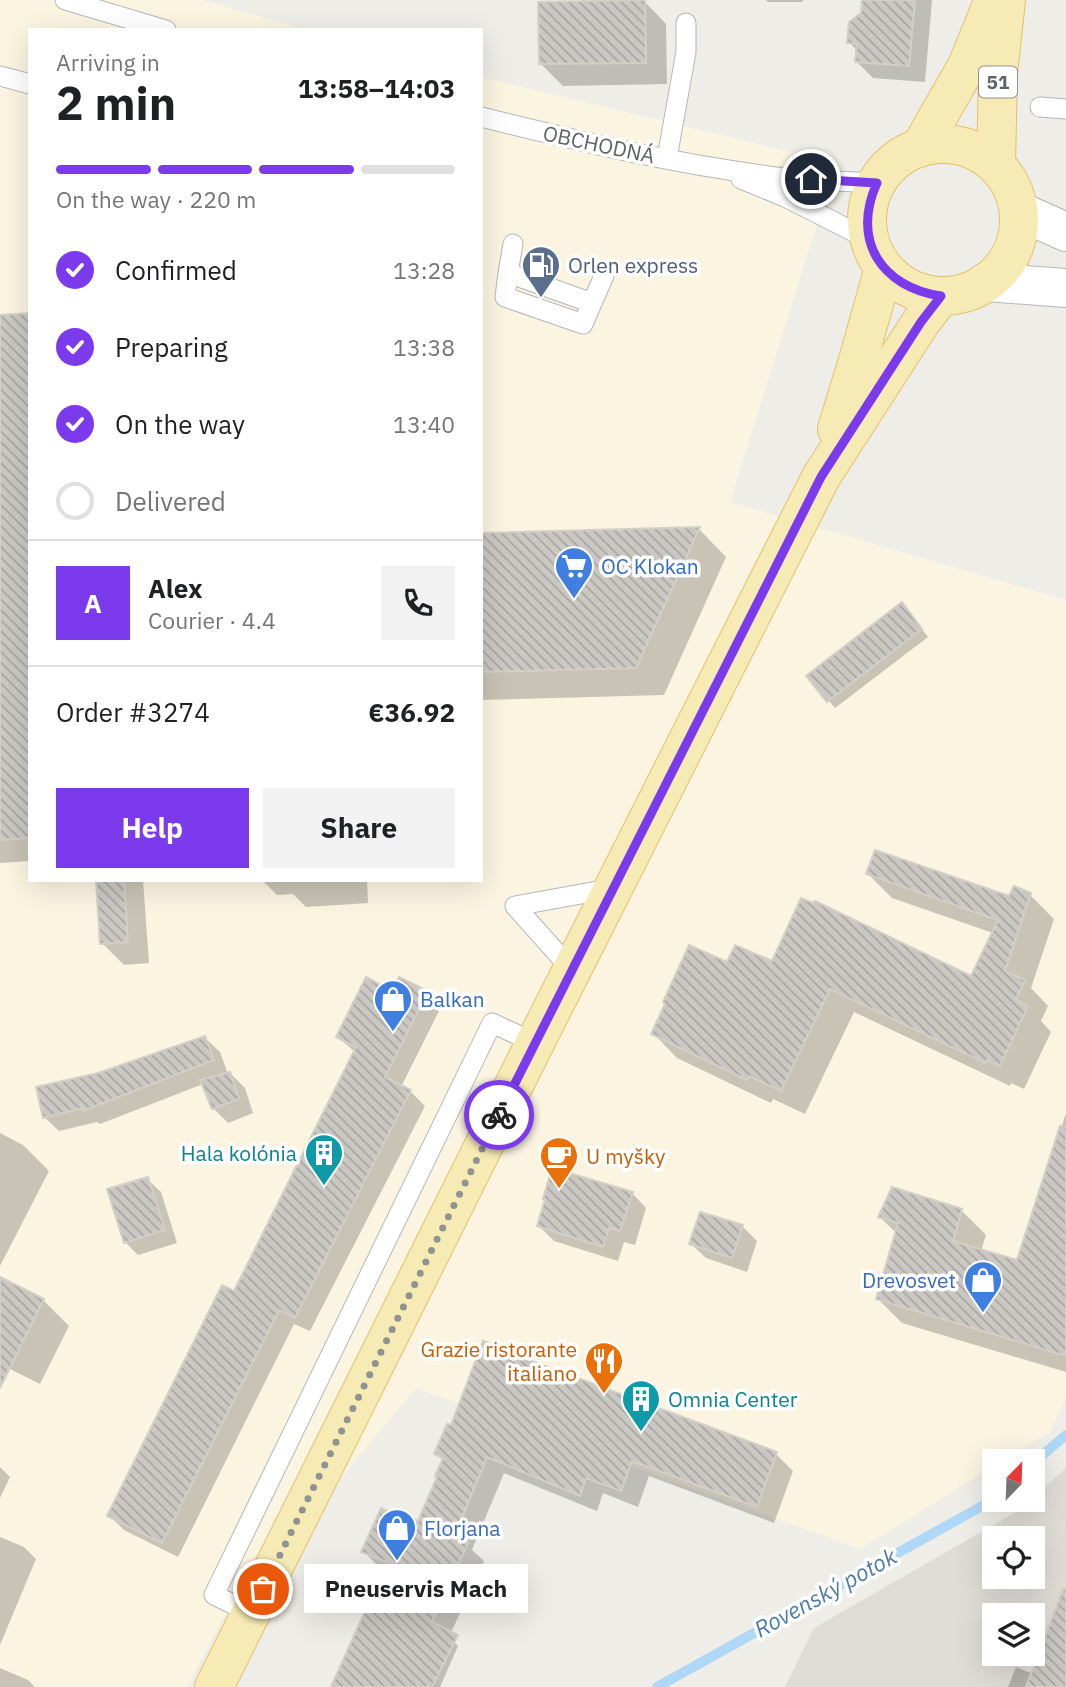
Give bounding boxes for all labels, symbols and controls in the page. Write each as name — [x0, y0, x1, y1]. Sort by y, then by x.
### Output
text: Arriving in — [56, 47, 160, 77]
road number: 51 — [979, 66, 1017, 97]
text: 13:58–14:03 — [298, 71, 455, 105]
text: 2 min — [56, 73, 176, 133]
street label: OBCHODNÁ — [540, 118, 658, 170]
pin — [781, 149, 841, 209]
icon: home — [792, 160, 830, 198]
text: On the way · 220 m — [56, 184, 256, 214]
fuel station icon: Orlen express — [520, 244, 562, 299]
icon: check — [56, 251, 94, 289]
place label: Orlen express — [568, 251, 698, 279]
text: Confirmed — [115, 253, 237, 287]
text: 13:28 — [393, 255, 455, 285]
icon: check — [56, 328, 94, 366]
text: Preparing — [115, 330, 228, 364]
text: 13:38 — [393, 332, 455, 362]
icon: check — [56, 405, 94, 443]
text: On the way — [115, 407, 245, 441]
text: 13:40 — [393, 409, 455, 439]
text: Delivered — [115, 484, 226, 518]
supermarket icon: OC Klokan — [553, 545, 595, 600]
place label: OC Klokan — [601, 552, 699, 580]
button: phone — [381, 566, 455, 640]
text: Alex — [148, 571, 202, 605]
text: A — [84, 586, 102, 620]
text: Courier · 4.4 — [148, 605, 276, 635]
text: Order #3274 — [56, 695, 210, 729]
text: €36.92 — [368, 695, 455, 729]
button: Help — [56, 788, 249, 868]
button: Share — [263, 788, 455, 868]
shop icon: Balkan — [372, 978, 414, 1033]
place label: Balkan — [420, 985, 485, 1013]
courier — [464, 1080, 534, 1150]
icon: bike — [480, 1096, 518, 1134]
building icon: Hala kolónia — [303, 1132, 345, 1187]
cafe icon: U myšky — [538, 1135, 580, 1190]
place label: Hala kolónia — [181, 1139, 297, 1167]
place label: U myšky — [586, 1142, 666, 1170]
shop icon: Drevosvet — [962, 1259, 1004, 1314]
place label: Drevosvet — [862, 1266, 956, 1294]
place label: Grazie ristorante italiano — [420, 1335, 577, 1387]
restaurant icon: Grazie ristorante italiano — [583, 1340, 625, 1395]
building icon: Omnia Center — [620, 1378, 662, 1433]
place label: Omnia Center — [668, 1385, 798, 1413]
north arrow — [982, 1449, 1045, 1512]
map controls — [982, 1449, 1045, 1666]
shop icon: Florjana — [376, 1507, 418, 1562]
place label: Florjana — [424, 1514, 501, 1542]
button: locate — [982, 1526, 1045, 1589]
water label: Rovenský potok — [748, 1540, 902, 1644]
pin — [233, 1559, 293, 1619]
callout: Pneuservis Mach — [305, 1564, 529, 1614]
icon: bag — [244, 1570, 282, 1608]
text: Pneuservis Mach — [325, 1573, 507, 1603]
button: layers — [982, 1603, 1045, 1666]

